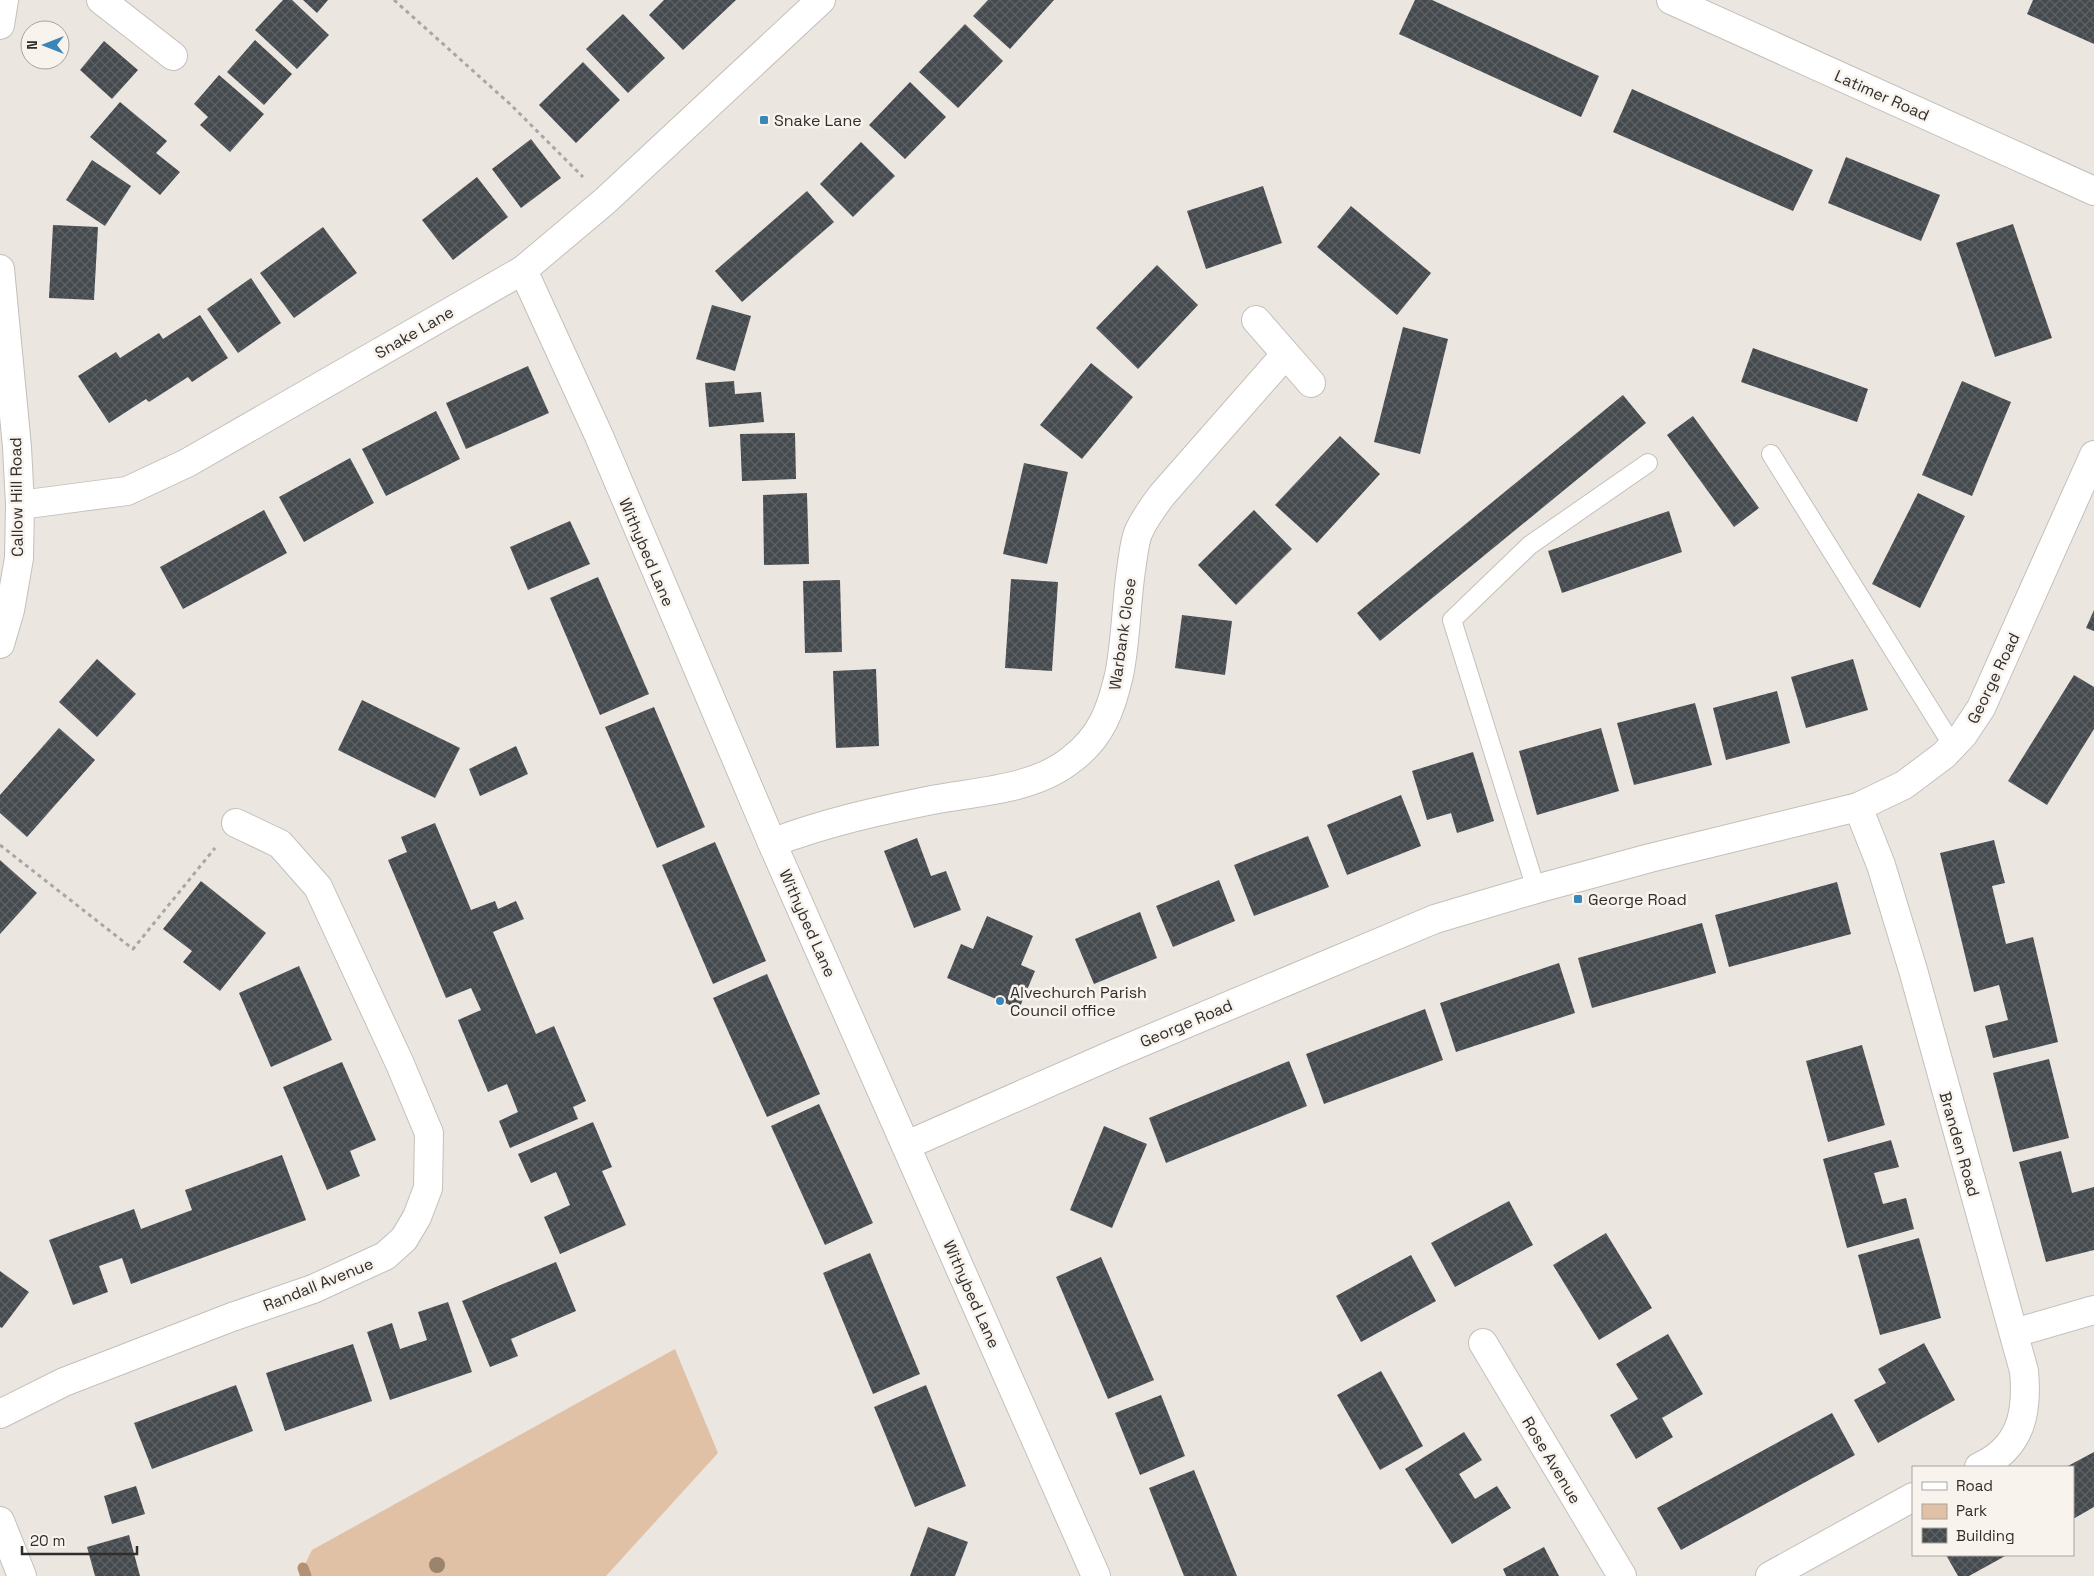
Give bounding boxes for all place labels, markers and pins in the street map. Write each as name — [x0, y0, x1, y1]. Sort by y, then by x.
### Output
place label: Snake Lane — [774, 110, 862, 131]
marker: Snake Lane — [758, 114, 770, 126]
place label: George Road — [1588, 889, 1687, 910]
marker: George Road — [1572, 893, 1584, 905]
place label: Alvechurch Parish Council office — [1010, 982, 1147, 1021]
marker: Alvechurch Parish Council office — [994, 995, 1006, 1007]

